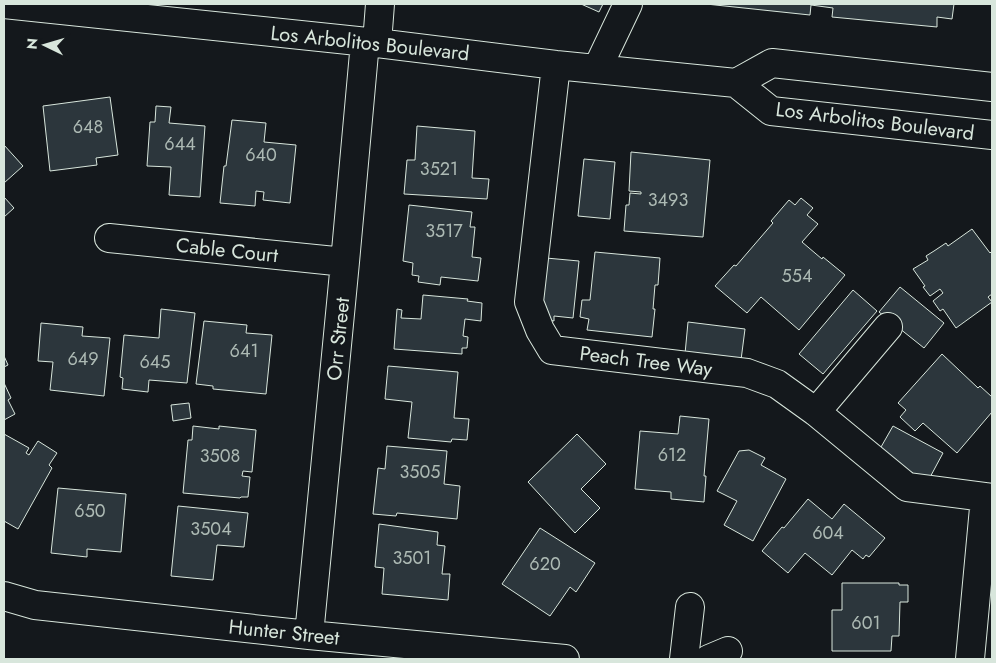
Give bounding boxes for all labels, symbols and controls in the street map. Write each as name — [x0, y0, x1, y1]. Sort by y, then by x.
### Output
street label: Los Arbolitos Boulevard — [269, 19, 471, 68]
north arrow — [20, 20, 70, 70]
text: N — [22, 37, 42, 50]
street label: Los Arbolitos Boulevard — [774, 95, 976, 148]
house number: 648 — [73, 114, 103, 140]
house number: 644 — [164, 131, 196, 157]
house number: 640 — [245, 142, 277, 168]
house number: 3521 — [420, 156, 458, 182]
house number: 3493 — [648, 187, 688, 213]
house number: 3517 — [425, 218, 463, 244]
street label: Cable Court — [175, 231, 280, 270]
house number: 554 — [782, 263, 812, 289]
street label: Orr Street — [320, 296, 357, 382]
house number: 641 — [230, 338, 258, 364]
street label: Peach Tree Way — [578, 339, 714, 384]
house number: 649 — [67, 346, 99, 372]
house number: 645 — [139, 349, 171, 375]
house number: 612 — [658, 442, 686, 468]
house number: 3508 — [200, 443, 240, 469]
house number: 3505 — [400, 459, 440, 485]
house number: 650 — [74, 498, 106, 524]
house number: 3504 — [190, 516, 232, 542]
house number: 604 — [812, 520, 844, 546]
house number: 3501 — [393, 545, 431, 571]
house number: 620 — [529, 551, 561, 577]
house number: 601 — [851, 610, 881, 636]
street label: Hunter Street — [227, 612, 341, 653]

